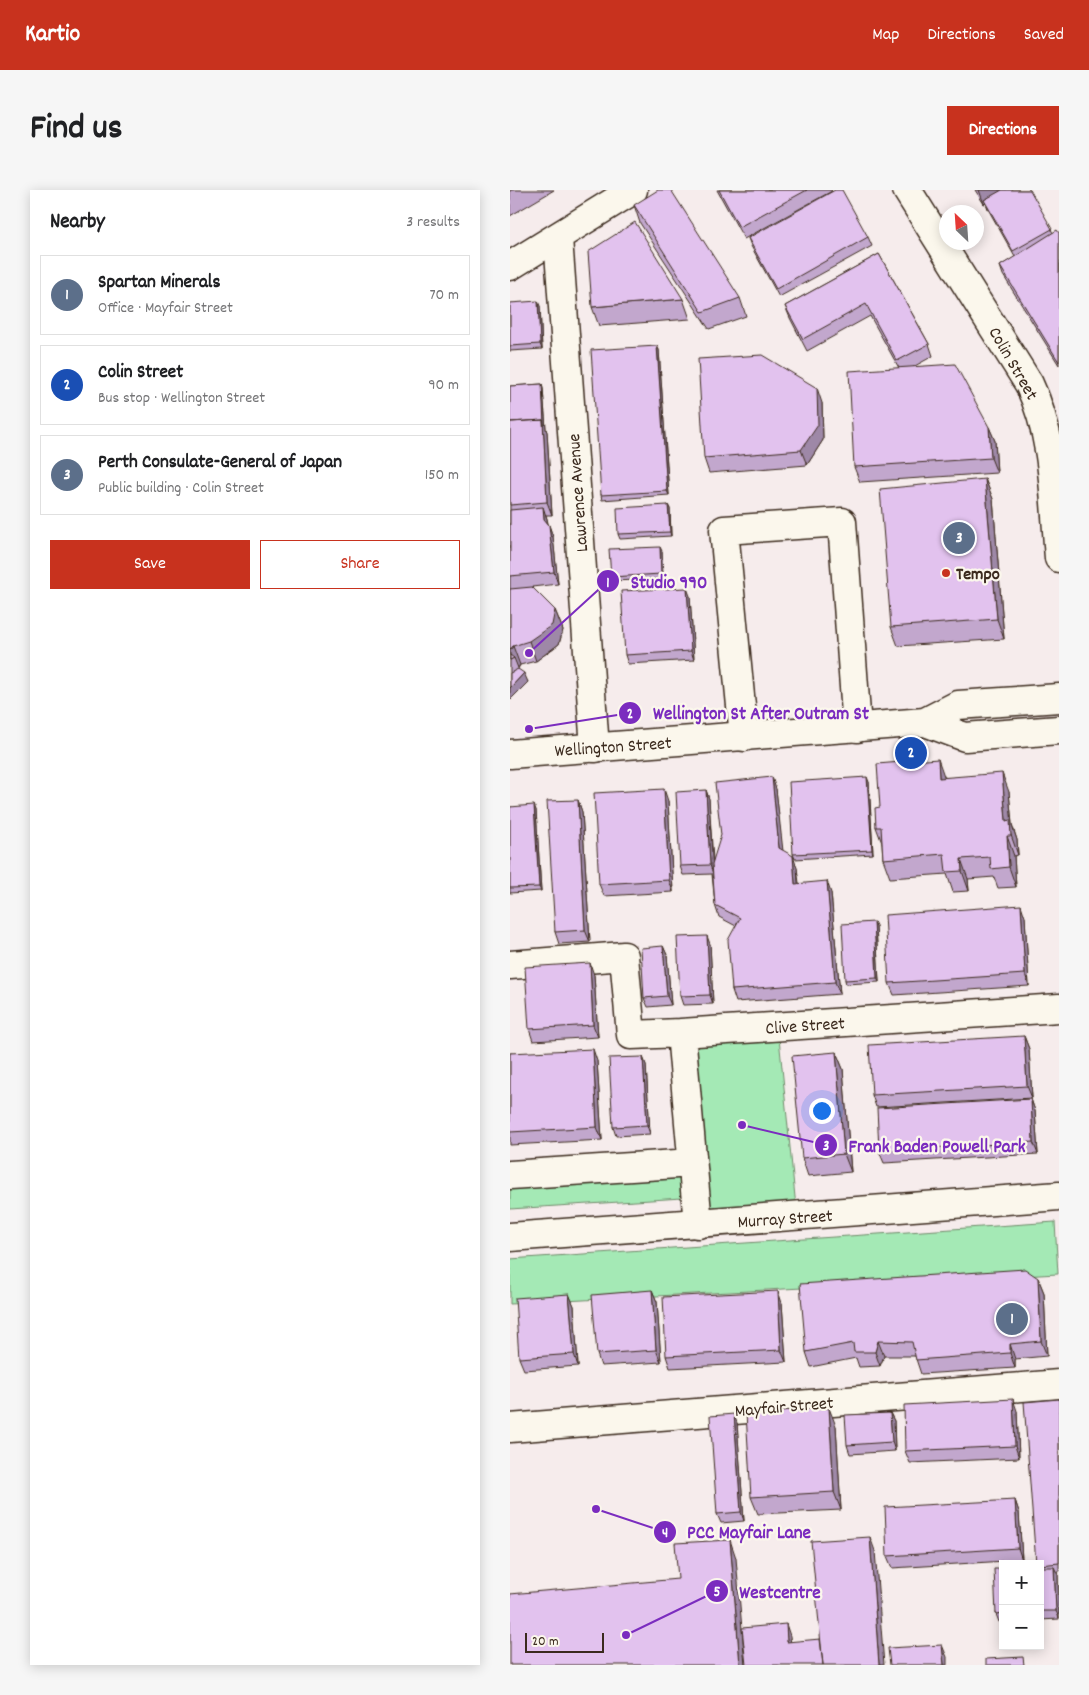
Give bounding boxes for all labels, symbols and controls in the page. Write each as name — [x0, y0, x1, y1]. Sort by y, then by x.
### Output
text: Kartio — [25, 18, 80, 52]
text: Map — [872, 23, 899, 48]
text: Directions — [927, 23, 996, 48]
text: Saved — [1024, 23, 1064, 48]
text: Find us — [30, 105, 122, 155]
button: Directions — [947, 106, 1059, 155]
north arrow — [939, 205, 984, 250]
text: Nearby — [50, 208, 105, 238]
text: 3 results — [406, 211, 460, 234]
text: Spartan Minerals — [98, 270, 220, 297]
text: 1 — [65, 284, 69, 307]
text: 70 m — [429, 284, 459, 307]
text: Office · Mayfair Street — [98, 297, 233, 320]
street label: Colin Street — [981, 323, 1043, 406]
text: Colin Street — [98, 360, 183, 387]
text: 2 — [64, 374, 71, 397]
text: 90 m — [428, 374, 459, 397]
text: Bus stop · Wellington Street — [98, 387, 265, 410]
street label: Lawrence Avenue — [563, 433, 596, 553]
text: Perth Consulate-General of Japan — [98, 450, 342, 477]
text: 3 — [63, 464, 71, 487]
text: 150 m — [425, 464, 459, 487]
text: Public building · Colin Street — [98, 477, 264, 500]
pin: 3 — [943, 519, 975, 557]
button: Save — [50, 540, 250, 589]
button: Share — [260, 540, 460, 589]
place label: Tempo — [956, 563, 1000, 588]
callout: Studio 990 — [596, 564, 717, 598]
marker: Tempo — [940, 567, 952, 579]
text: Studio 990 — [631, 571, 707, 598]
text: 1 — [606, 573, 610, 595]
callout: Wellington St After Outram St — [618, 696, 879, 730]
text: Wellington St After Outram St — [653, 702, 869, 729]
text: 2 — [627, 704, 633, 726]
street label: Wellington Street — [554, 732, 673, 765]
pin: 2 — [895, 734, 927, 772]
street label: Clive Street — [765, 1012, 846, 1043]
your location — [809, 1098, 835, 1124]
callout: Frank Baden Powell Park — [813, 1128, 1035, 1162]
text: Frank Baden Powell Park — [848, 1135, 1026, 1162]
text: 3 — [823, 1136, 830, 1158]
street label: Murray Street — [737, 1205, 834, 1236]
pin: 1 — [996, 1300, 1028, 1338]
street label: Mayfair Street — [734, 1392, 835, 1425]
callout: PCC Mayfair Lane — [652, 1515, 821, 1549]
text: PCC Mayfair Lane — [687, 1521, 811, 1548]
text: 4 — [662, 1523, 668, 1545]
map controls — [999, 1560, 1044, 1650]
button: + — [999, 1560, 1044, 1605]
callout: Westcentre — [704, 1574, 831, 1608]
text: Westcentre — [739, 1581, 821, 1608]
text: 5 — [714, 1582, 721, 1604]
button: − — [999, 1605, 1044, 1650]
scale bar — [525, 1630, 604, 1653]
text: 20 m — [532, 1632, 559, 1652]

